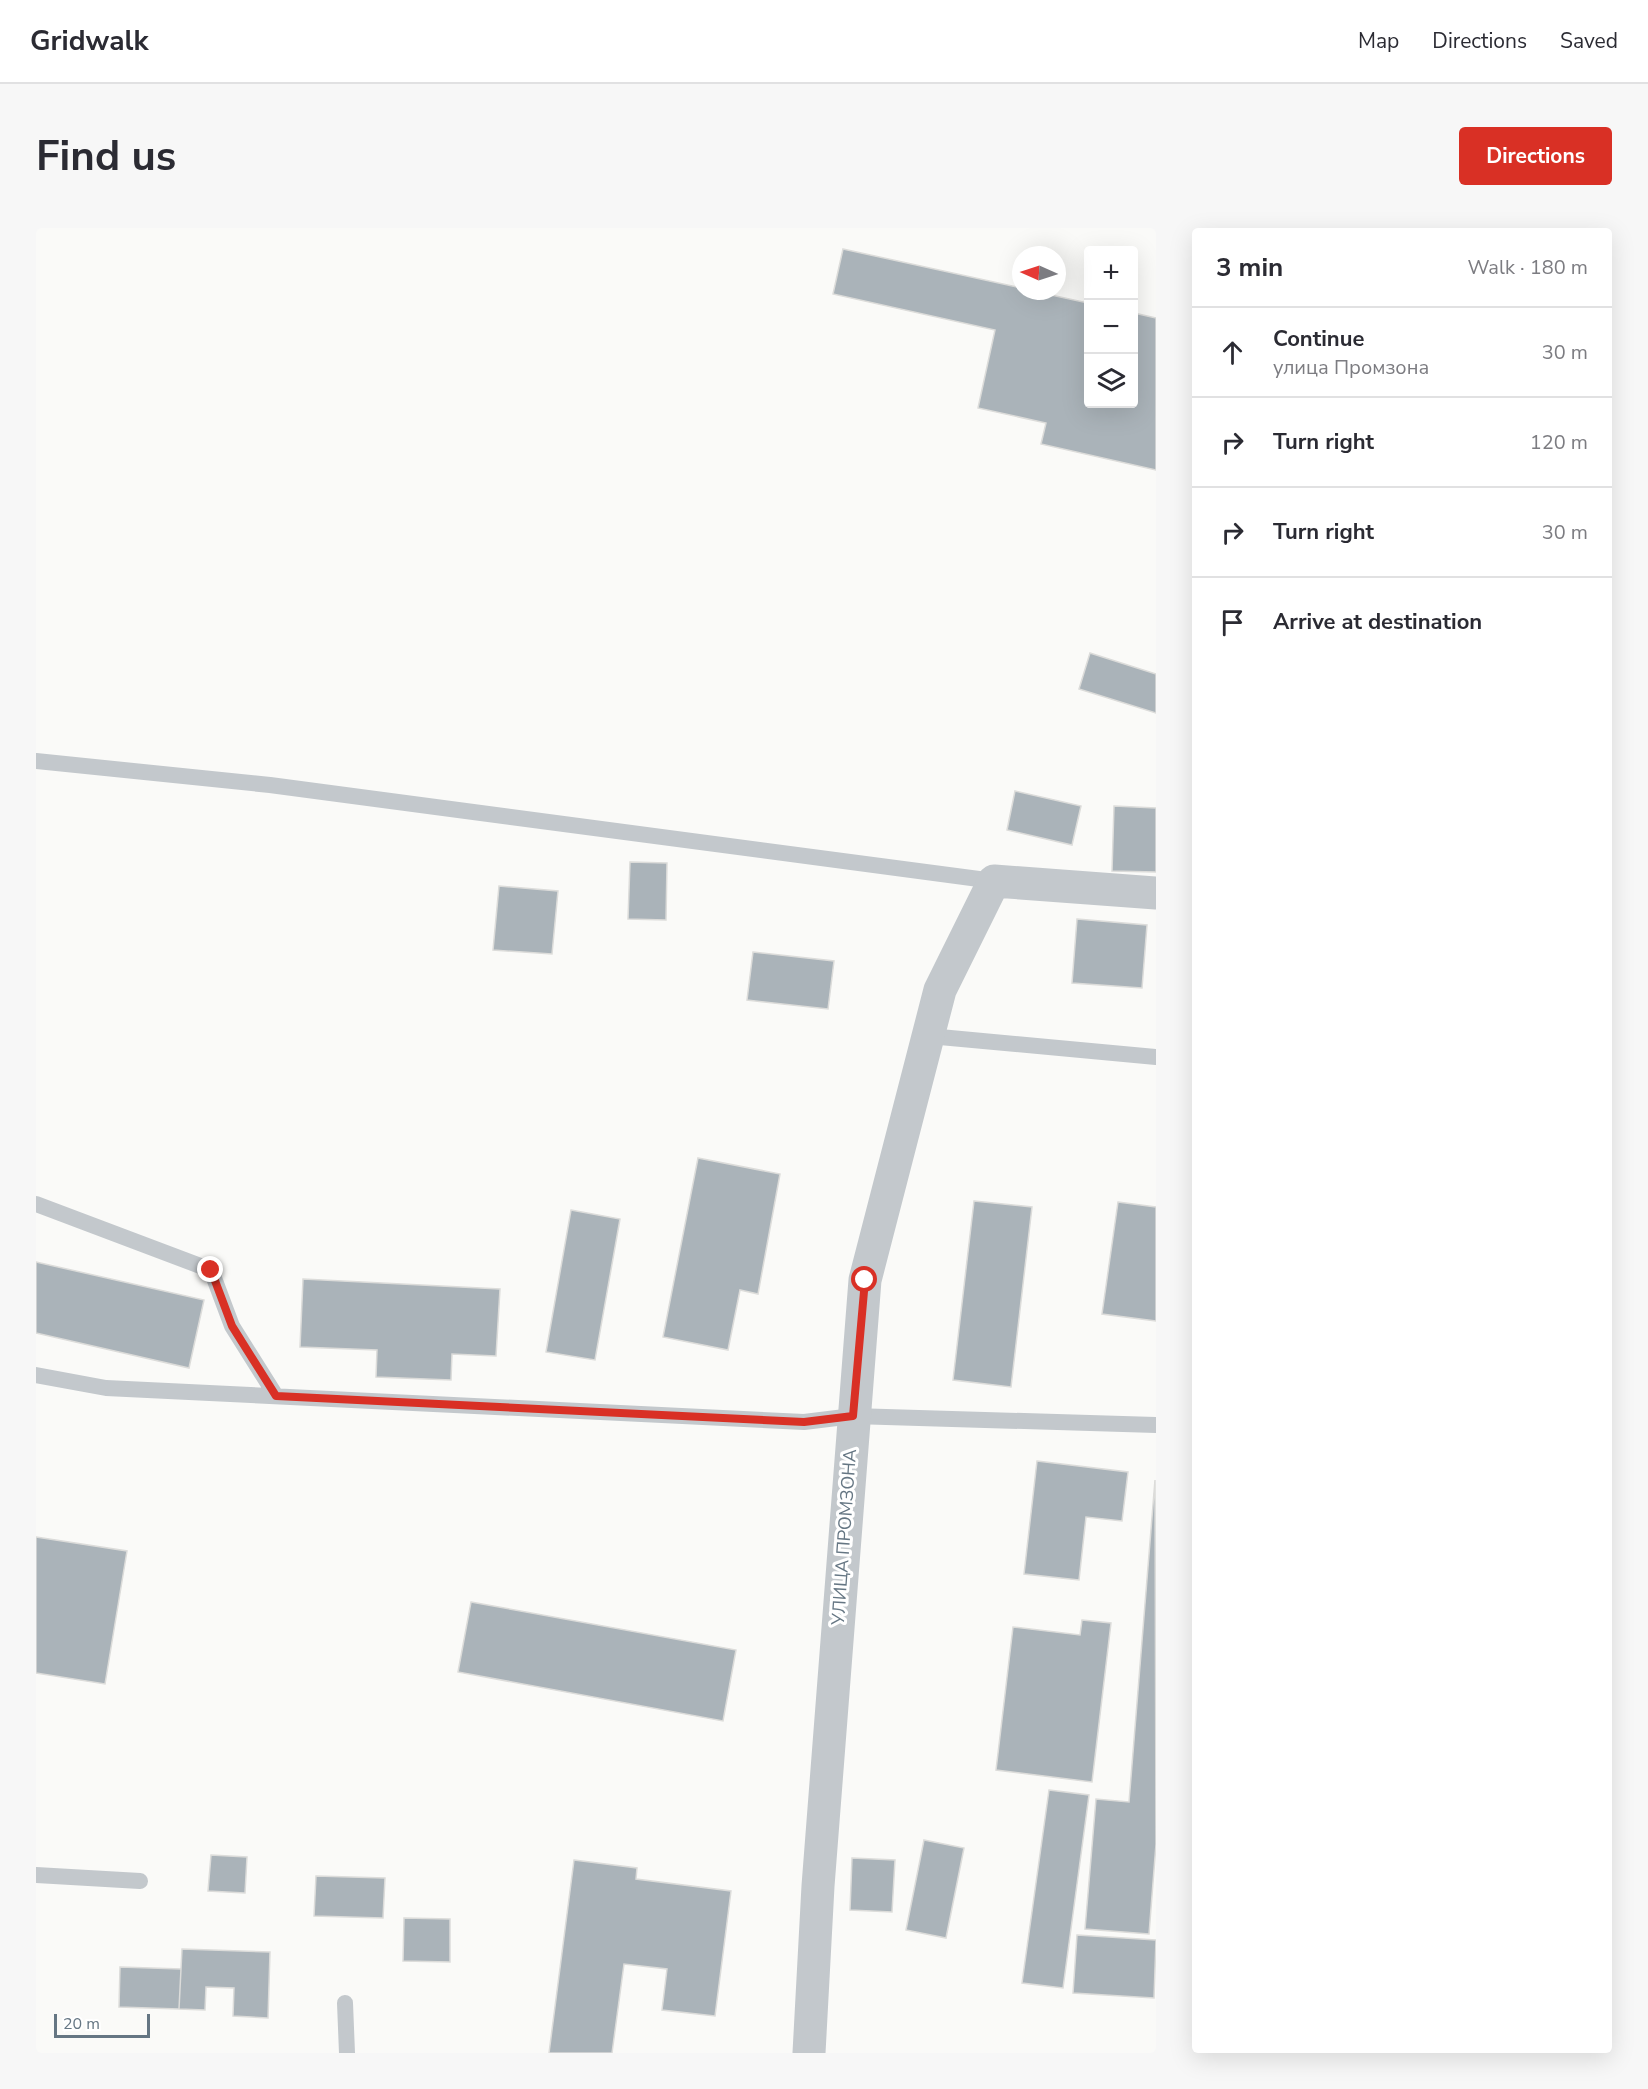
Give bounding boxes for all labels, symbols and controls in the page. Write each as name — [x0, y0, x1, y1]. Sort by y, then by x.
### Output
text: Gridwalk — [30, 22, 148, 60]
text: Map — [1358, 27, 1399, 55]
text: Directions — [1432, 27, 1527, 55]
text: Saved — [1560, 27, 1618, 55]
button: Directions — [1459, 127, 1612, 185]
text: Find us — [36, 128, 176, 185]
north arrow — [1012, 246, 1066, 300]
map controls — [1084, 246, 1138, 408]
button: + — [1084, 246, 1138, 300]
text: 3 min — [1216, 250, 1283, 285]
text: Walk · 180 m — [1468, 254, 1588, 281]
button: − — [1084, 300, 1138, 354]
text: Continue — [1273, 324, 1364, 354]
icon: ahead — [1216, 336, 1249, 369]
text: 30 m — [1542, 339, 1588, 366]
button: layers — [1084, 354, 1138, 408]
text: улица Промзона — [1273, 354, 1429, 381]
icon: right — [1216, 426, 1249, 459]
text: Turn right — [1273, 427, 1374, 457]
text: 120 m — [1530, 429, 1588, 456]
icon: right — [1216, 516, 1249, 549]
text: Turn right — [1273, 517, 1374, 547]
text: 30 m — [1542, 519, 1588, 546]
icon: arrive — [1216, 606, 1249, 639]
text: Arrive at destination — [1273, 607, 1482, 637]
route end — [197, 1256, 223, 1282]
route start — [851, 1266, 877, 1292]
street label: УЛИЦА ПРОМЗОНА — [826, 1448, 862, 1627]
scale bar — [54, 2011, 150, 2038]
text: 20 m — [63, 2013, 100, 2035]

